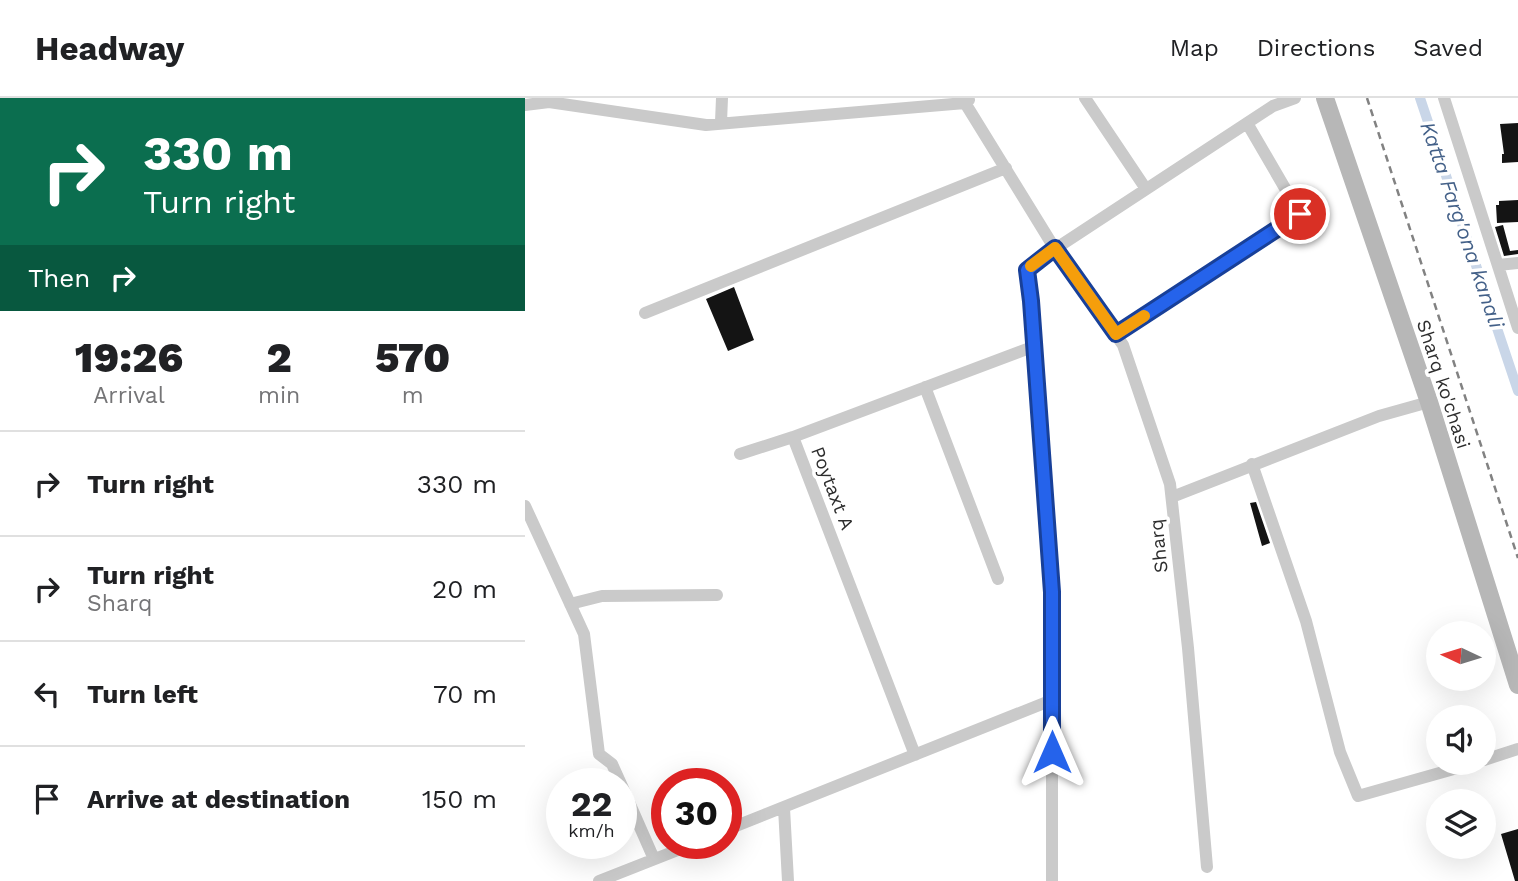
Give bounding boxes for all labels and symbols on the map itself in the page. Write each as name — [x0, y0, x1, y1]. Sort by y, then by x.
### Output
water label: Katta Farg'ona kanali — [1415, 118, 1510, 332]
pin — [1270, 184, 1330, 244]
street label: Sharq ko'chasi — [1412, 317, 1475, 452]
street label: Poytaxt A — [806, 443, 859, 534]
street label: Sharq — [1144, 518, 1173, 574]
north arrow — [1426, 621, 1496, 691]
position arrow — [1015, 715, 1089, 789]
speed limit sign: 30 — [651, 768, 742, 859]

